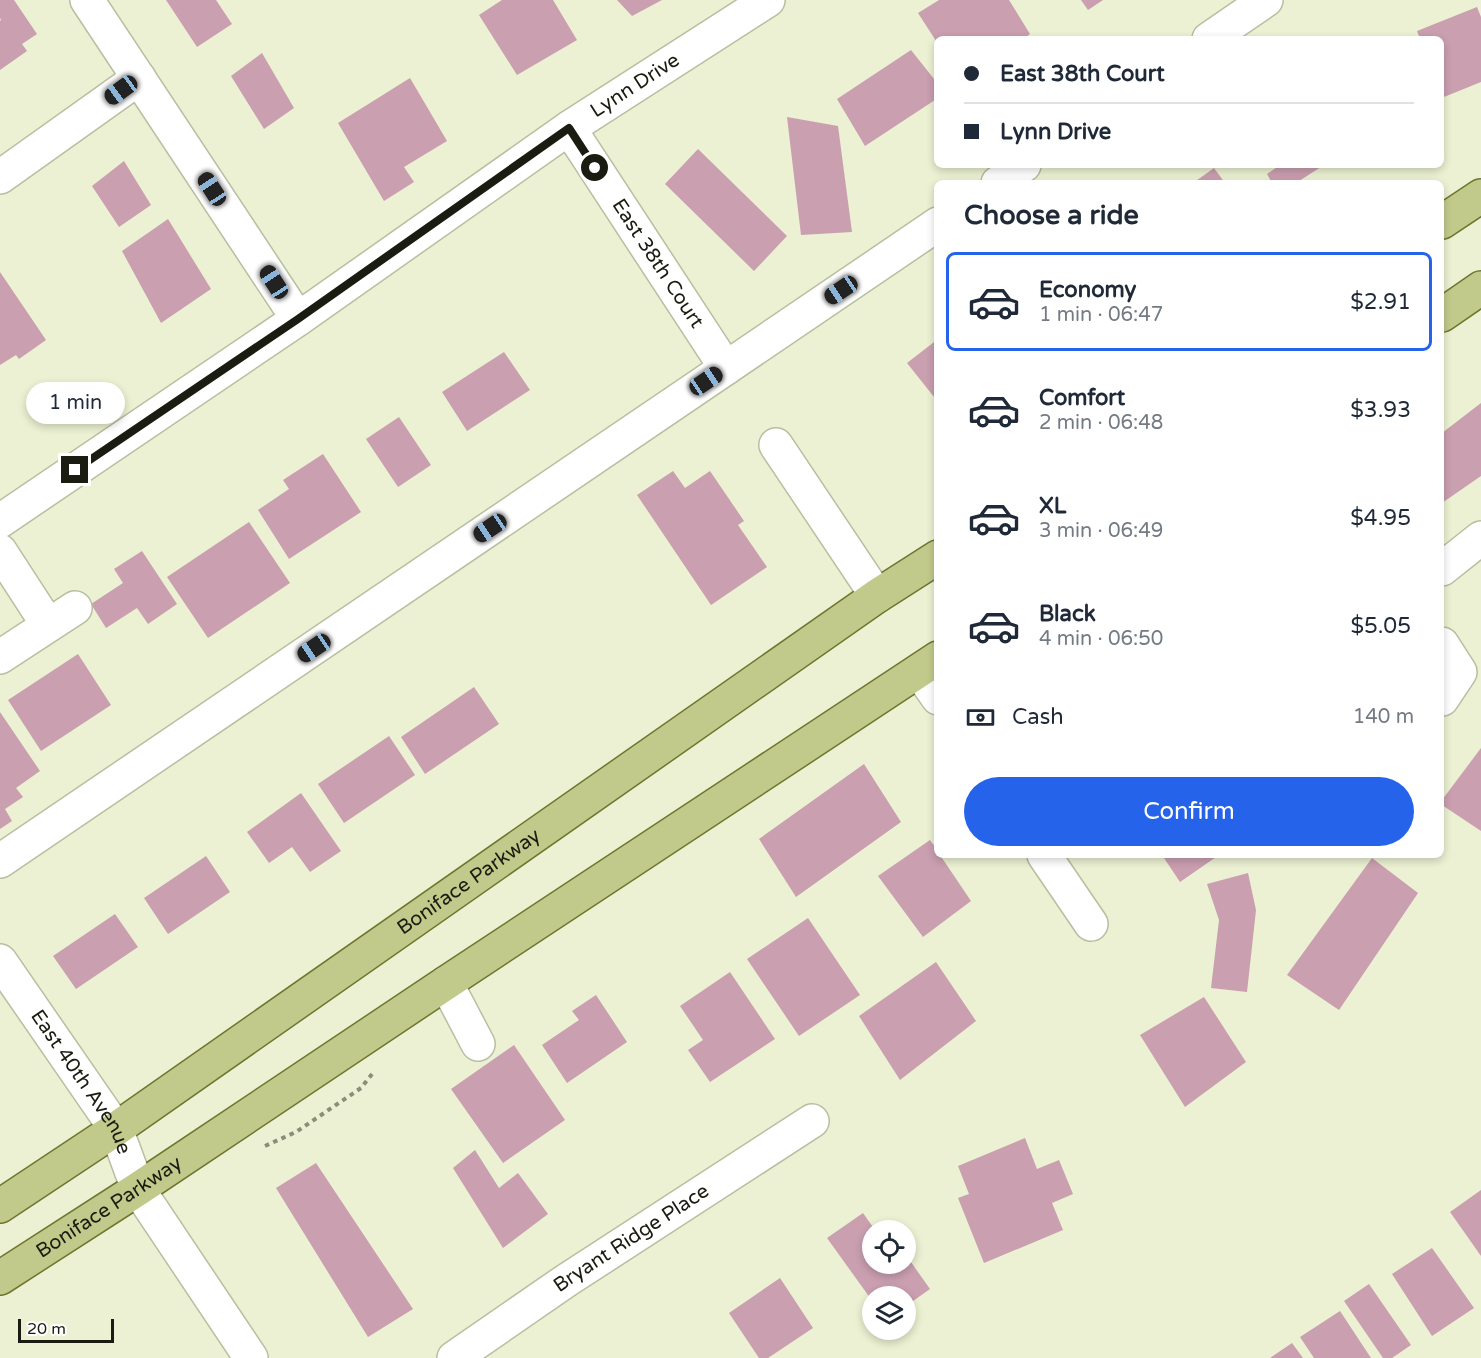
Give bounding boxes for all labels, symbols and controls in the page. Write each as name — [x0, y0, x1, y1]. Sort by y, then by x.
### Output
street label: Lynn Drive — [586, 48, 684, 123]
text: East 38th Court — [1000, 61, 1165, 87]
car — [101, 72, 141, 108]
text: Lynn Drive — [1000, 119, 1111, 145]
route start — [581, 154, 608, 181]
car — [195, 169, 229, 209]
street label: East 38th Court — [607, 194, 709, 333]
text: Choose a ride — [964, 199, 1139, 232]
car — [257, 262, 291, 302]
car — [821, 272, 861, 308]
icon: car — [967, 275, 1021, 329]
text: Economy — [1039, 277, 1136, 303]
text: $2.91 — [1350, 289, 1411, 315]
text: 1 min · 06:47 — [1039, 303, 1163, 327]
car — [686, 363, 726, 399]
callout: 1 min — [26, 383, 124, 425]
icon: car — [967, 383, 1021, 437]
text: Comfort — [1039, 385, 1125, 411]
text: 1 min — [49, 391, 102, 415]
text: $3.93 — [1350, 397, 1411, 423]
text: 2 min · 06:48 — [1039, 411, 1163, 435]
route end — [61, 456, 88, 483]
icon: car — [967, 491, 1021, 545]
text: XL — [1039, 493, 1066, 519]
text: $4.95 — [1350, 505, 1411, 531]
car — [470, 510, 510, 546]
text: 3 min · 06:49 — [1039, 519, 1163, 543]
icon: car — [967, 599, 1021, 653]
text: Black — [1039, 601, 1096, 627]
text: $5.05 — [1350, 613, 1411, 639]
text: 4 min · 06:50 — [1039, 627, 1163, 651]
car — [294, 630, 334, 666]
icon: cash — [964, 701, 997, 734]
text: Cash — [1012, 704, 1064, 730]
text: 140 m — [1353, 705, 1414, 729]
button: Confirm — [964, 777, 1414, 846]
street label: Boniface Parkway — [393, 823, 545, 940]
street label: East 40th Avenue — [25, 1005, 136, 1157]
street label: Boniface Parkway — [32, 1151, 187, 1263]
street label: Bryant Ridge Place — [549, 1179, 714, 1298]
map controls — [862, 1220, 916, 1340]
button: locate — [862, 1220, 916, 1274]
button: layers — [862, 1286, 916, 1340]
scale bar — [18, 1316, 114, 1344]
text: 20 m — [27, 1319, 66, 1339]

